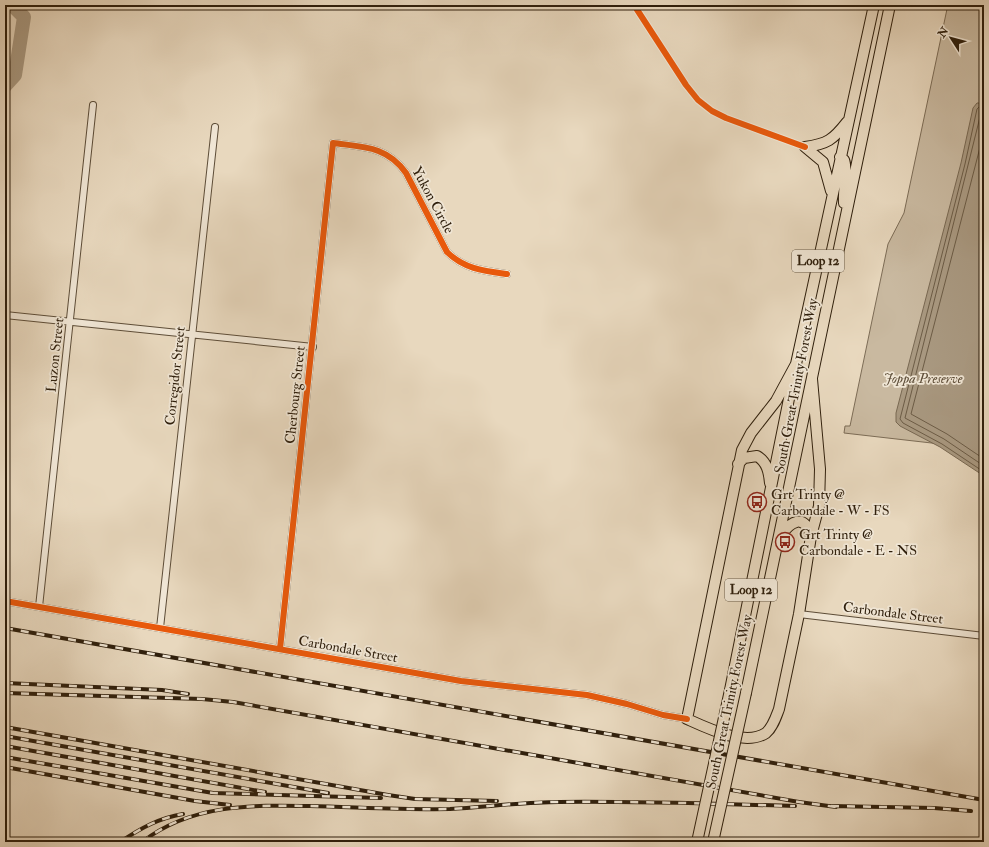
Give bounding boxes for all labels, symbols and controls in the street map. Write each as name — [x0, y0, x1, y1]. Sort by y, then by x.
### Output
north arrow — [931, 18, 971, 58]
text: N — [935, 24, 952, 41]
street label: Yukon Circle — [408, 164, 458, 236]
road number: Loop 12 — [792, 250, 844, 272]
street label: South Great Trinity Forest Way — [771, 296, 822, 475]
street label: Luzon Street — [43, 316, 67, 393]
street label: Corregidor Street — [161, 325, 189, 426]
street label: Cherbourg Street — [281, 345, 309, 445]
park label: Joppa Preserve — [884, 370, 963, 387]
place label: Grt Trinty @ Carbondale - W - FS — [771, 486, 889, 519]
bus stop icon: Grt Trinty @ Carbondale - W - FS — [746, 491, 768, 513]
place label: Grt Trinty @ Carbondale - E - NS — [799, 526, 917, 559]
bus stop icon: Grt Trinty @ Carbondale - E - NS — [774, 531, 796, 553]
road number: Loop 12 — [725, 579, 777, 601]
street label: Carbondale Street — [842, 598, 944, 628]
street label: South Great Trinity Forest Way — [702, 612, 757, 791]
street label: Carbondale Street — [297, 632, 399, 666]

